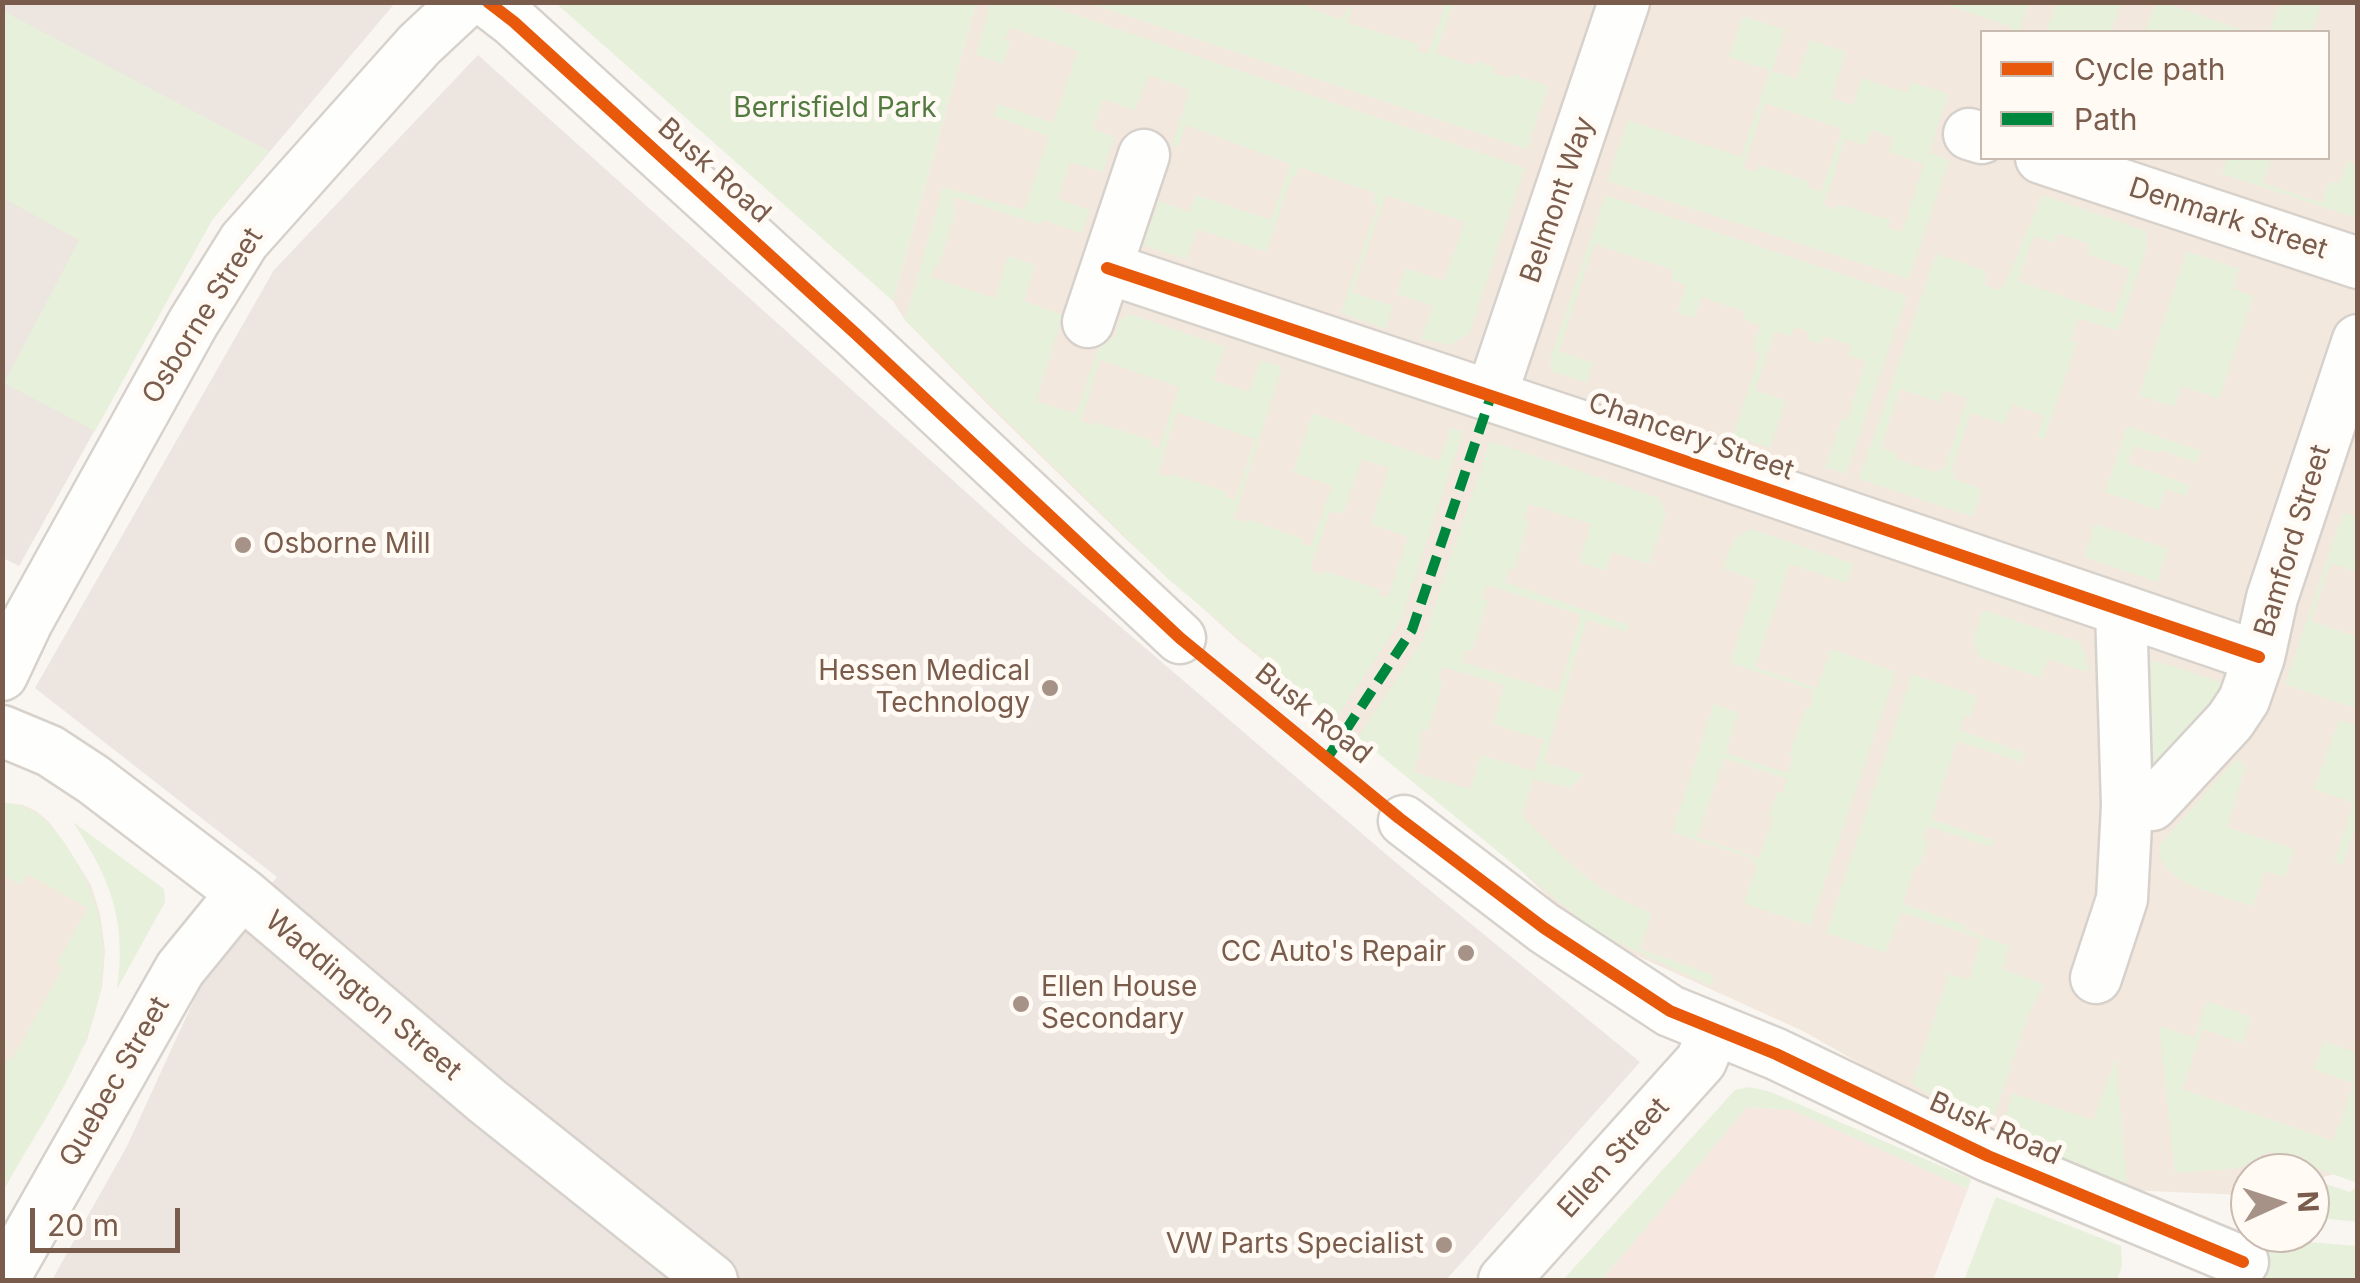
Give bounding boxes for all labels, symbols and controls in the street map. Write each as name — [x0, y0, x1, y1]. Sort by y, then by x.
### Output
legend — [1980, 30, 2330, 160]
text: Cycle path — [2074, 51, 2226, 87]
park label: Berrisfield Park — [733, 92, 937, 126]
text: Path — [2074, 101, 2138, 137]
street label: Busk Road — [651, 112, 777, 230]
street label: Belmont Way — [1514, 112, 1602, 288]
street label: Denmark Street — [2125, 171, 2331, 267]
street label: Osborne Street — [136, 222, 270, 410]
street label: Chancery Street — [1584, 386, 1798, 488]
street label: Bamford Street — [2248, 441, 2338, 641]
place label: Osborne Mill — [263, 528, 430, 562]
marker: Osborne Mill — [232, 534, 254, 556]
place label: Hessen Medical Technology — [818, 655, 1030, 721]
street label: Busk Road — [1248, 657, 1378, 771]
marker: Hessen Medical Technology — [1039, 677, 1061, 699]
street label: Waddington Street — [258, 904, 468, 1088]
place label: CC Auto's Repair — [1221, 936, 1446, 970]
marker: CC Auto's Repair — [1455, 942, 1477, 964]
place label: Ellen House Secondary — [1041, 971, 1197, 1037]
street label: Quebec Street — [53, 991, 177, 1173]
marker: Ellen House Secondary — [1010, 993, 1032, 1015]
street label: Busk Road — [1924, 1085, 2066, 1173]
street label: Ellen Street — [1551, 1091, 1677, 1225]
north arrow — [2230, 1153, 2330, 1253]
scale bar — [35, 1188, 185, 1250]
text: N — [2290, 1190, 2325, 1213]
text: 20 m — [47, 1207, 119, 1243]
place label: VW Parts Specialist — [1166, 1228, 1424, 1262]
marker: VW Parts Specialist — [1433, 1234, 1455, 1256]

